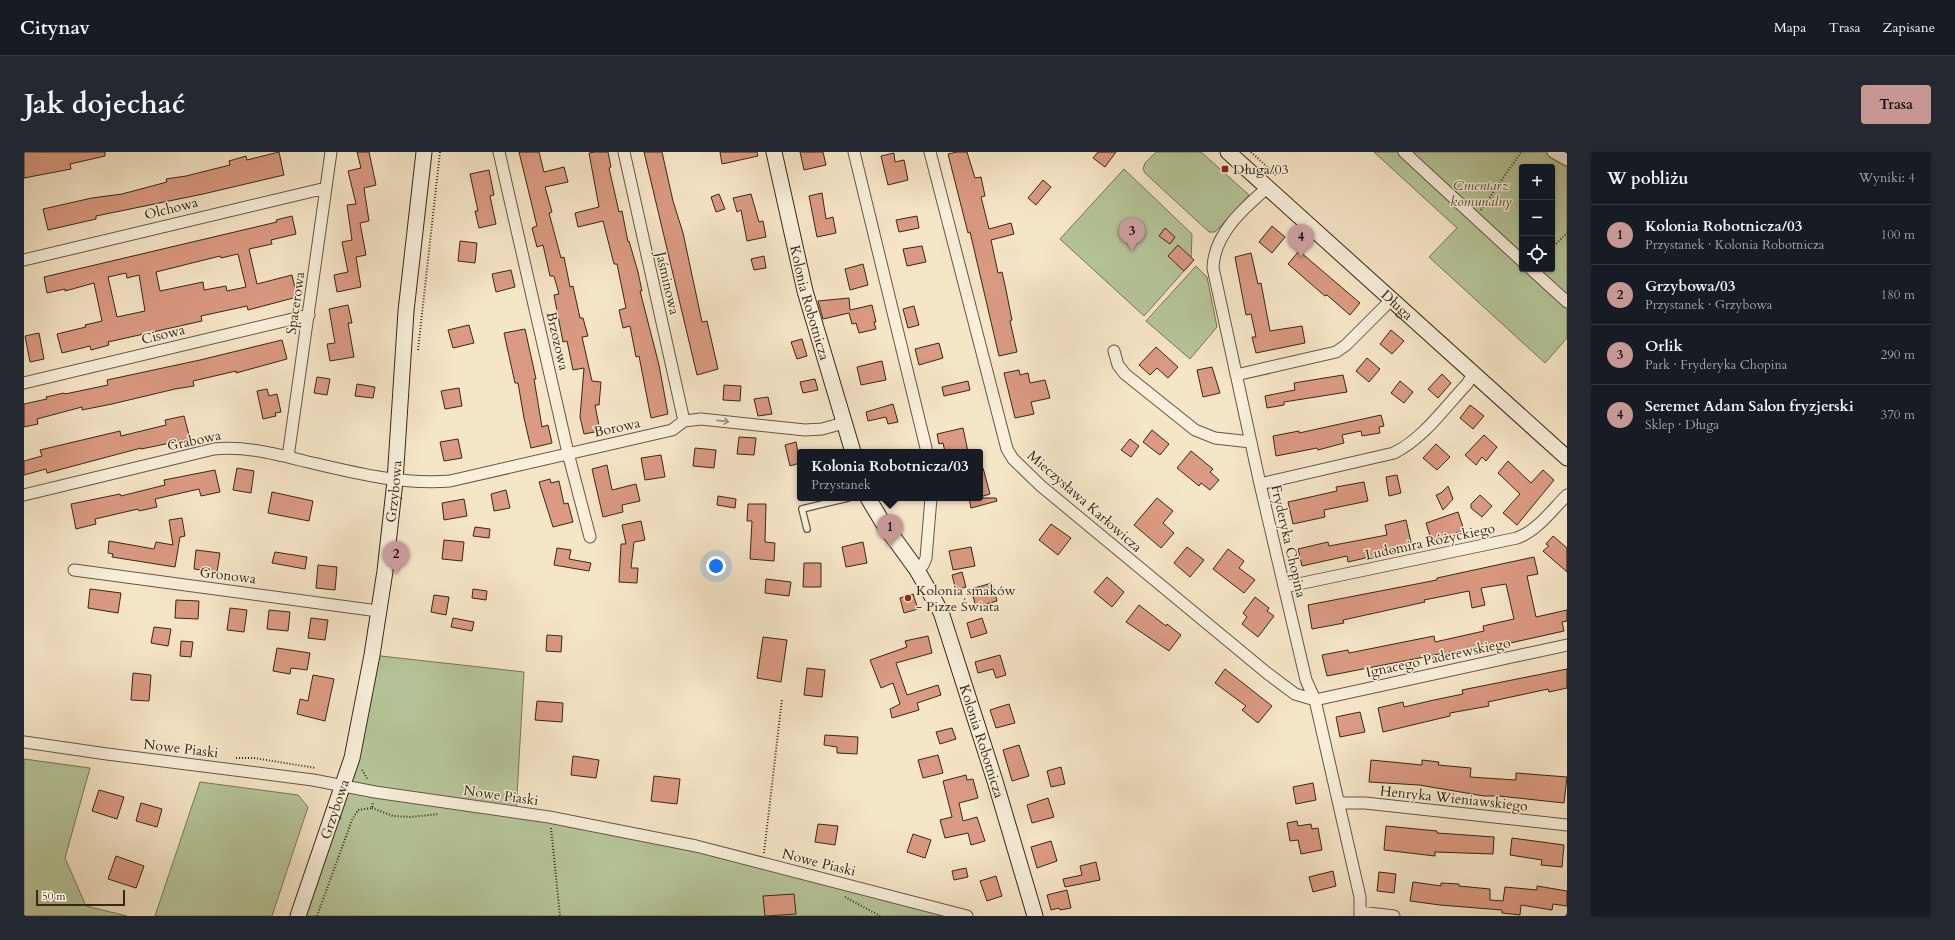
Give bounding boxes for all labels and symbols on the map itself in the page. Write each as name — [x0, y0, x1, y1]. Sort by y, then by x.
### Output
place label: Długa/03 — [1233, 160, 1289, 179]
marker: Długa/03 — [1220, 164, 1230, 174]
park label: Cmentarz komunalny — [1450, 176, 1512, 211]
street label: Olchowa — [142, 193, 200, 224]
pin: 3 — [1119, 218, 1145, 251]
pin: 4 — [1288, 224, 1314, 257]
street label: Kolonia Robotnicza — [785, 244, 834, 363]
street label: Jaśminowa — [651, 248, 684, 316]
street label: Spacerowa — [282, 270, 309, 336]
street label: Długa — [1377, 286, 1417, 325]
street label: Brzozowa — [542, 310, 573, 372]
street label: Cisowa — [139, 320, 187, 349]
street label: Borowa — [592, 413, 642, 442]
one-way arrow — [716, 417, 729, 425]
street label: Grabowa — [165, 426, 223, 455]
street label: Mieczysława Karłowicza — [1023, 446, 1146, 556]
street label: Grzybowa — [381, 460, 406, 523]
street label: Fryderyka Chopina — [1266, 483, 1311, 599]
pin: 1 — [877, 514, 903, 547]
street label: Ludomira Różyckiego — [1363, 518, 1497, 565]
pin: 2 — [383, 541, 409, 574]
your location — [706, 556, 726, 576]
street label: Gronowa — [199, 563, 257, 588]
place label: Kolonia smaków - Pizze Świata — [916, 581, 1016, 616]
marker: Kolonia smaków - Pizze Świata — [903, 593, 913, 603]
street label: Ignacego Paderewskiego — [1364, 633, 1513, 682]
street label: Kolonia Robotnicza — [955, 682, 1009, 800]
street label: Nowe Piaski — [142, 734, 219, 763]
street label: Grzybowa — [316, 777, 354, 842]
street label: Nowe Piaski — [462, 781, 540, 810]
street label: Henryka Wieniawskiego — [1379, 781, 1529, 816]
street label: Nowe Piaski — [780, 844, 858, 881]
scale bar — [36, 888, 125, 907]

